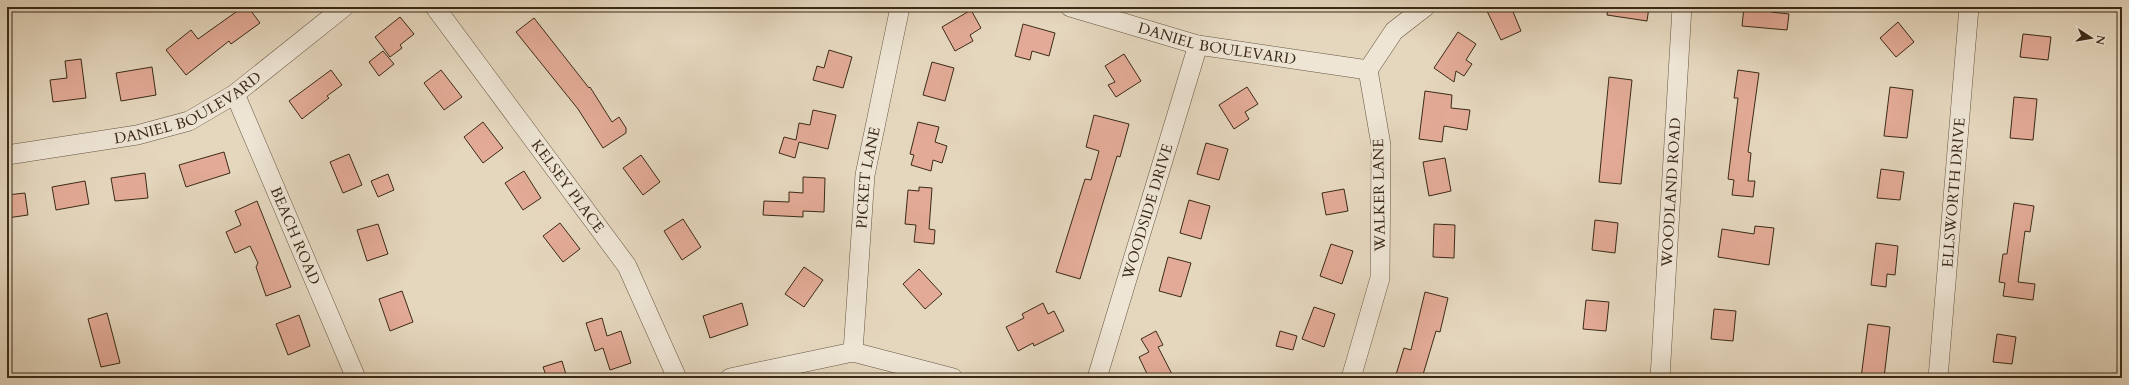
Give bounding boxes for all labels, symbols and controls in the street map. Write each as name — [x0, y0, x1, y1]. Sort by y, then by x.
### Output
street label: DANIEL BOULEVARD — [1136, 18, 1297, 69]
north arrow — [2071, 18, 2111, 58]
text: N — [2092, 34, 2109, 47]
street label: DANIEL BOULEVARD — [113, 67, 265, 148]
street label: WOODLAND ROAD — [1657, 117, 1685, 269]
street label: ELLSWORTH DRIVE — [1937, 117, 1970, 268]
street label: PICKET LANE — [851, 125, 885, 229]
street label: KELSEY PLACE — [527, 136, 609, 237]
street label: WALKER LANE — [1368, 138, 1390, 253]
street label: WOODSIDE DRIVE — [1117, 141, 1178, 283]
street label: BEACH ROAD — [266, 184, 325, 288]

